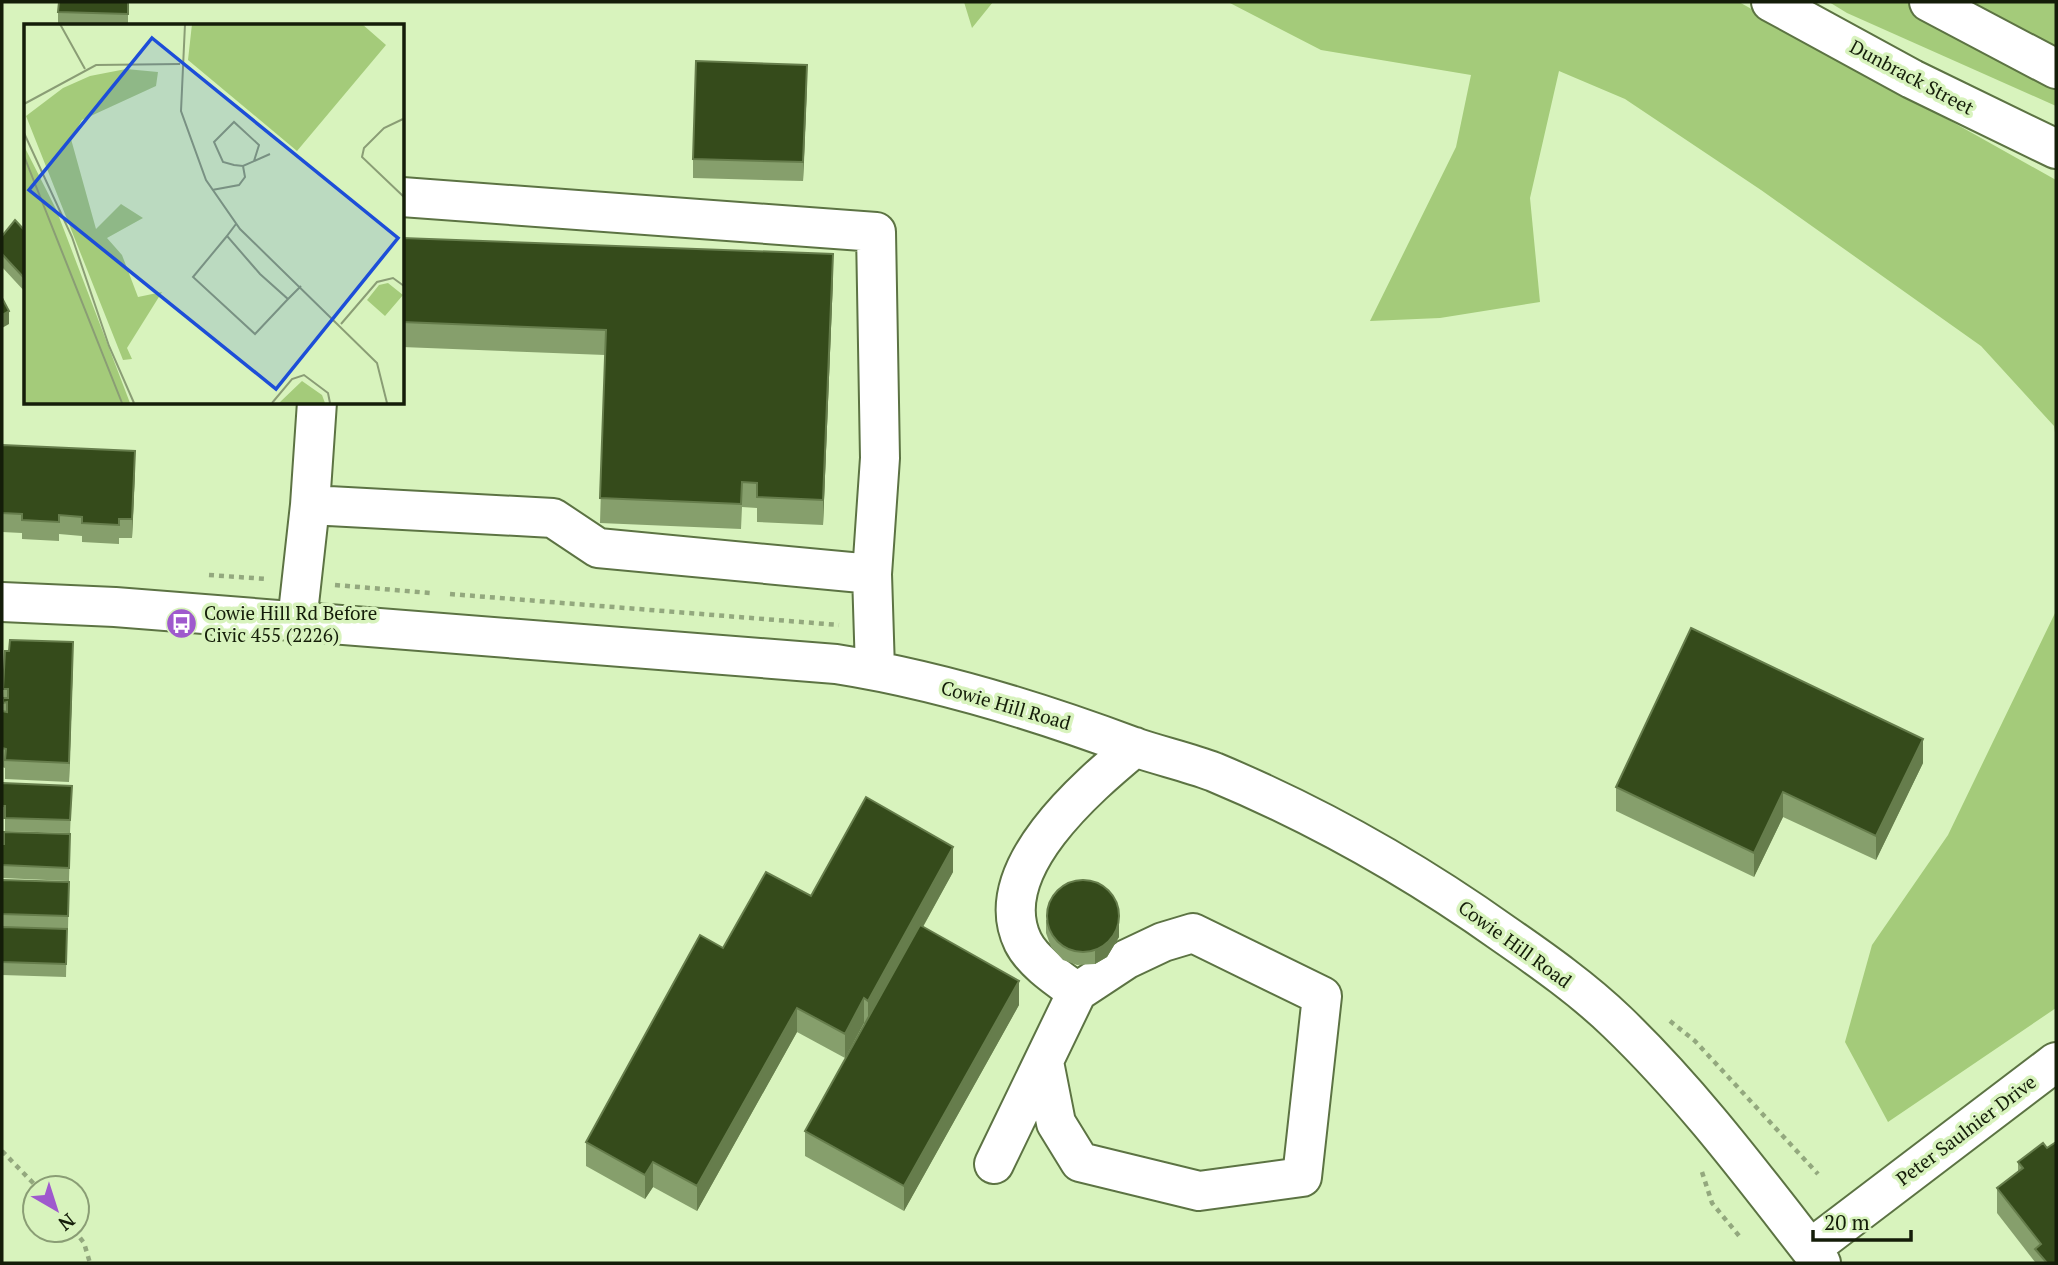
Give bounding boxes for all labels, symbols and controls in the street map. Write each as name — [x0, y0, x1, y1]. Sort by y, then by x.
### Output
inset map — [24, 24, 404, 404]
street label: Dunbrack Street — [1846, 33, 1979, 120]
place label: Cowie Hill Rd Before Civic 455 (2226) — [204, 600, 377, 647]
bus stop icon: Cowie Hill Rd Before Civic 455 (2226) — [164, 607, 198, 641]
street label: Cowie Hill Road — [938, 674, 1074, 735]
street label: Cowie Hill Road — [1454, 894, 1577, 993]
street label: Peter Saulnier Drive — [1891, 1069, 2041, 1190]
north arrow — [21, 1174, 91, 1244]
scale bar — [1813, 1198, 1911, 1242]
text: N — [53, 1208, 80, 1237]
text: 20 m — [1824, 1208, 1870, 1236]

